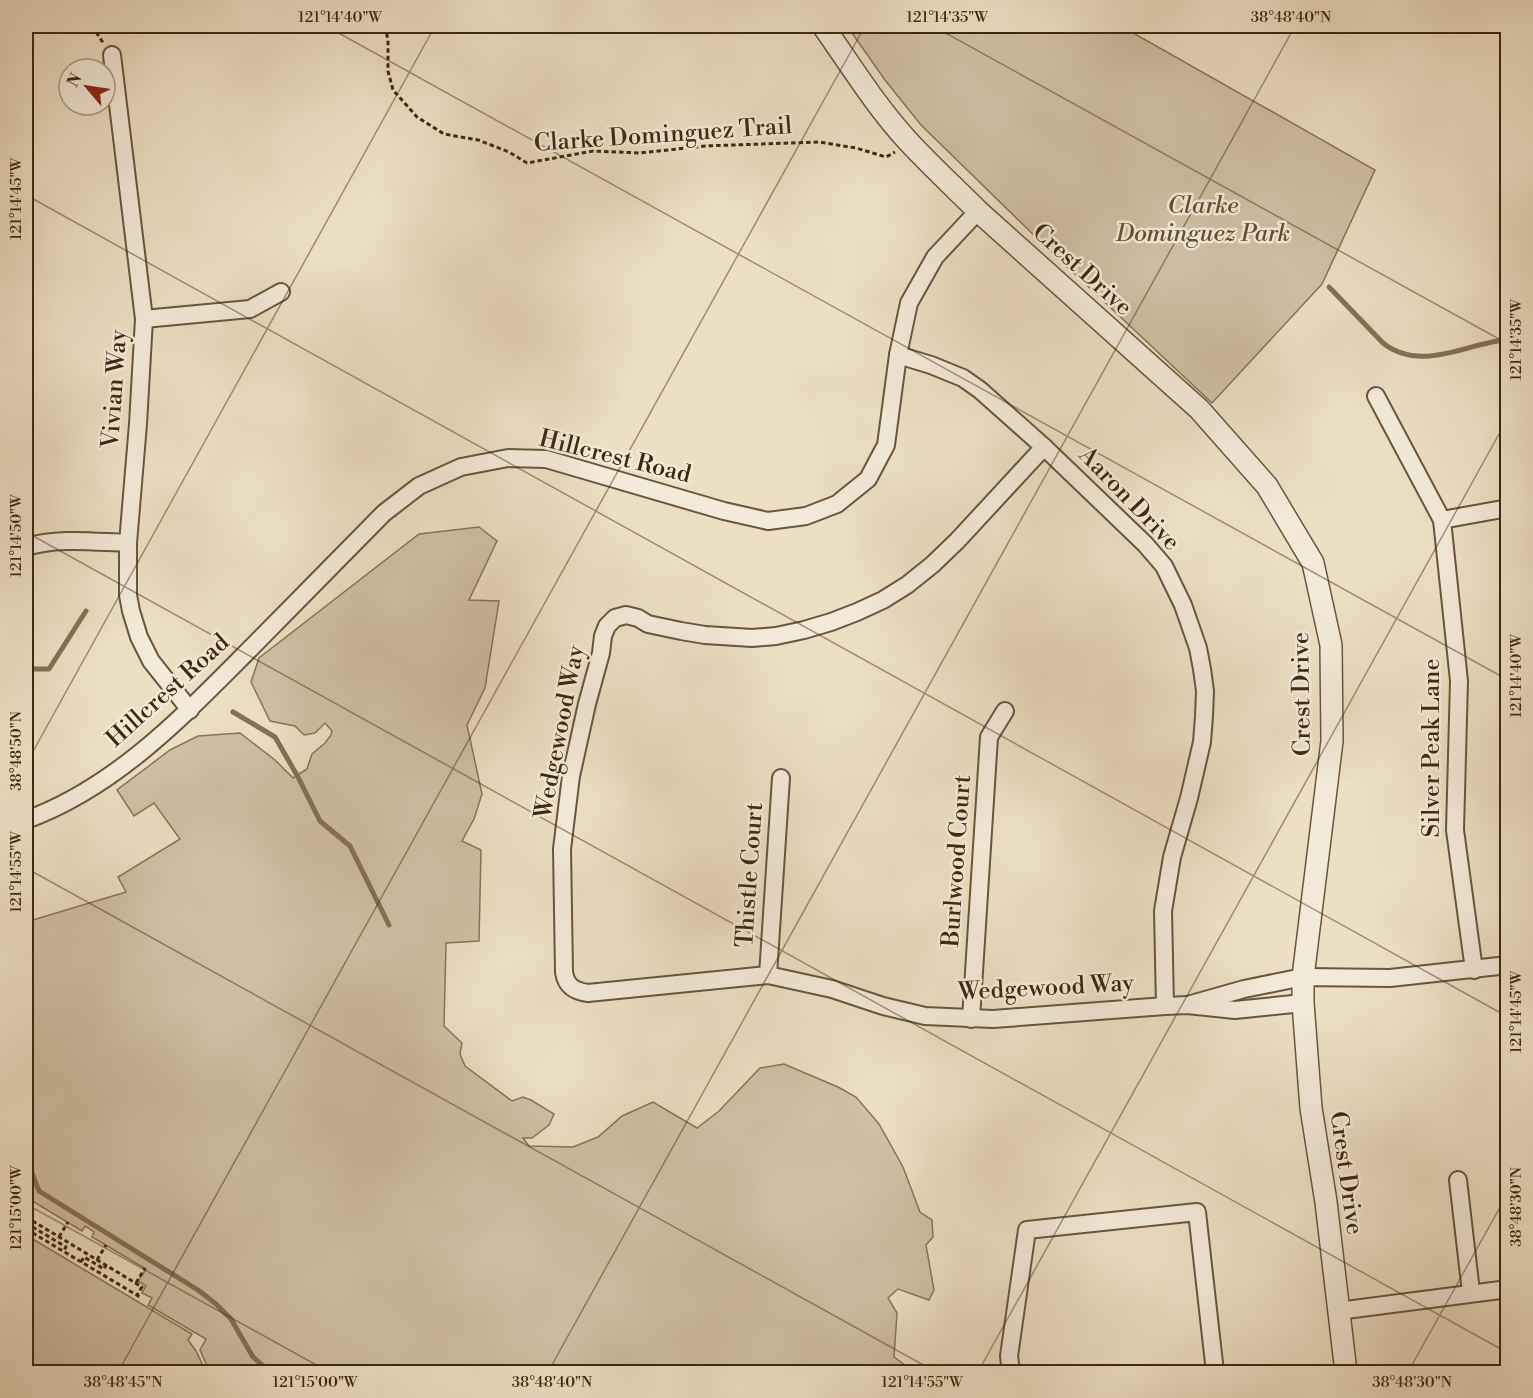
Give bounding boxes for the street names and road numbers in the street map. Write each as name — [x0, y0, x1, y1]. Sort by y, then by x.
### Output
street label: Clarke Dominguez Trail — [533, 111, 793, 159]
street label: Crest Drive — [1026, 217, 1138, 323]
street label: Vivian Way — [96, 328, 134, 450]
street label: Hillcrest Road — [536, 424, 694, 490]
street label: Aaron Drive — [1071, 440, 1186, 557]
street label: Hillcrest Road — [100, 628, 236, 754]
street label: Crest Drive — [1286, 632, 1318, 756]
street label: Wedgewood Way — [528, 642, 592, 822]
street label: Silver Peak Lane — [1417, 658, 1447, 838]
street label: Burlwood Court — [936, 773, 978, 949]
street label: Thistle Court — [730, 801, 770, 949]
street label: Wedgewood Way — [956, 968, 1135, 1008]
street label: Crest Drive — [1323, 1109, 1369, 1237]

